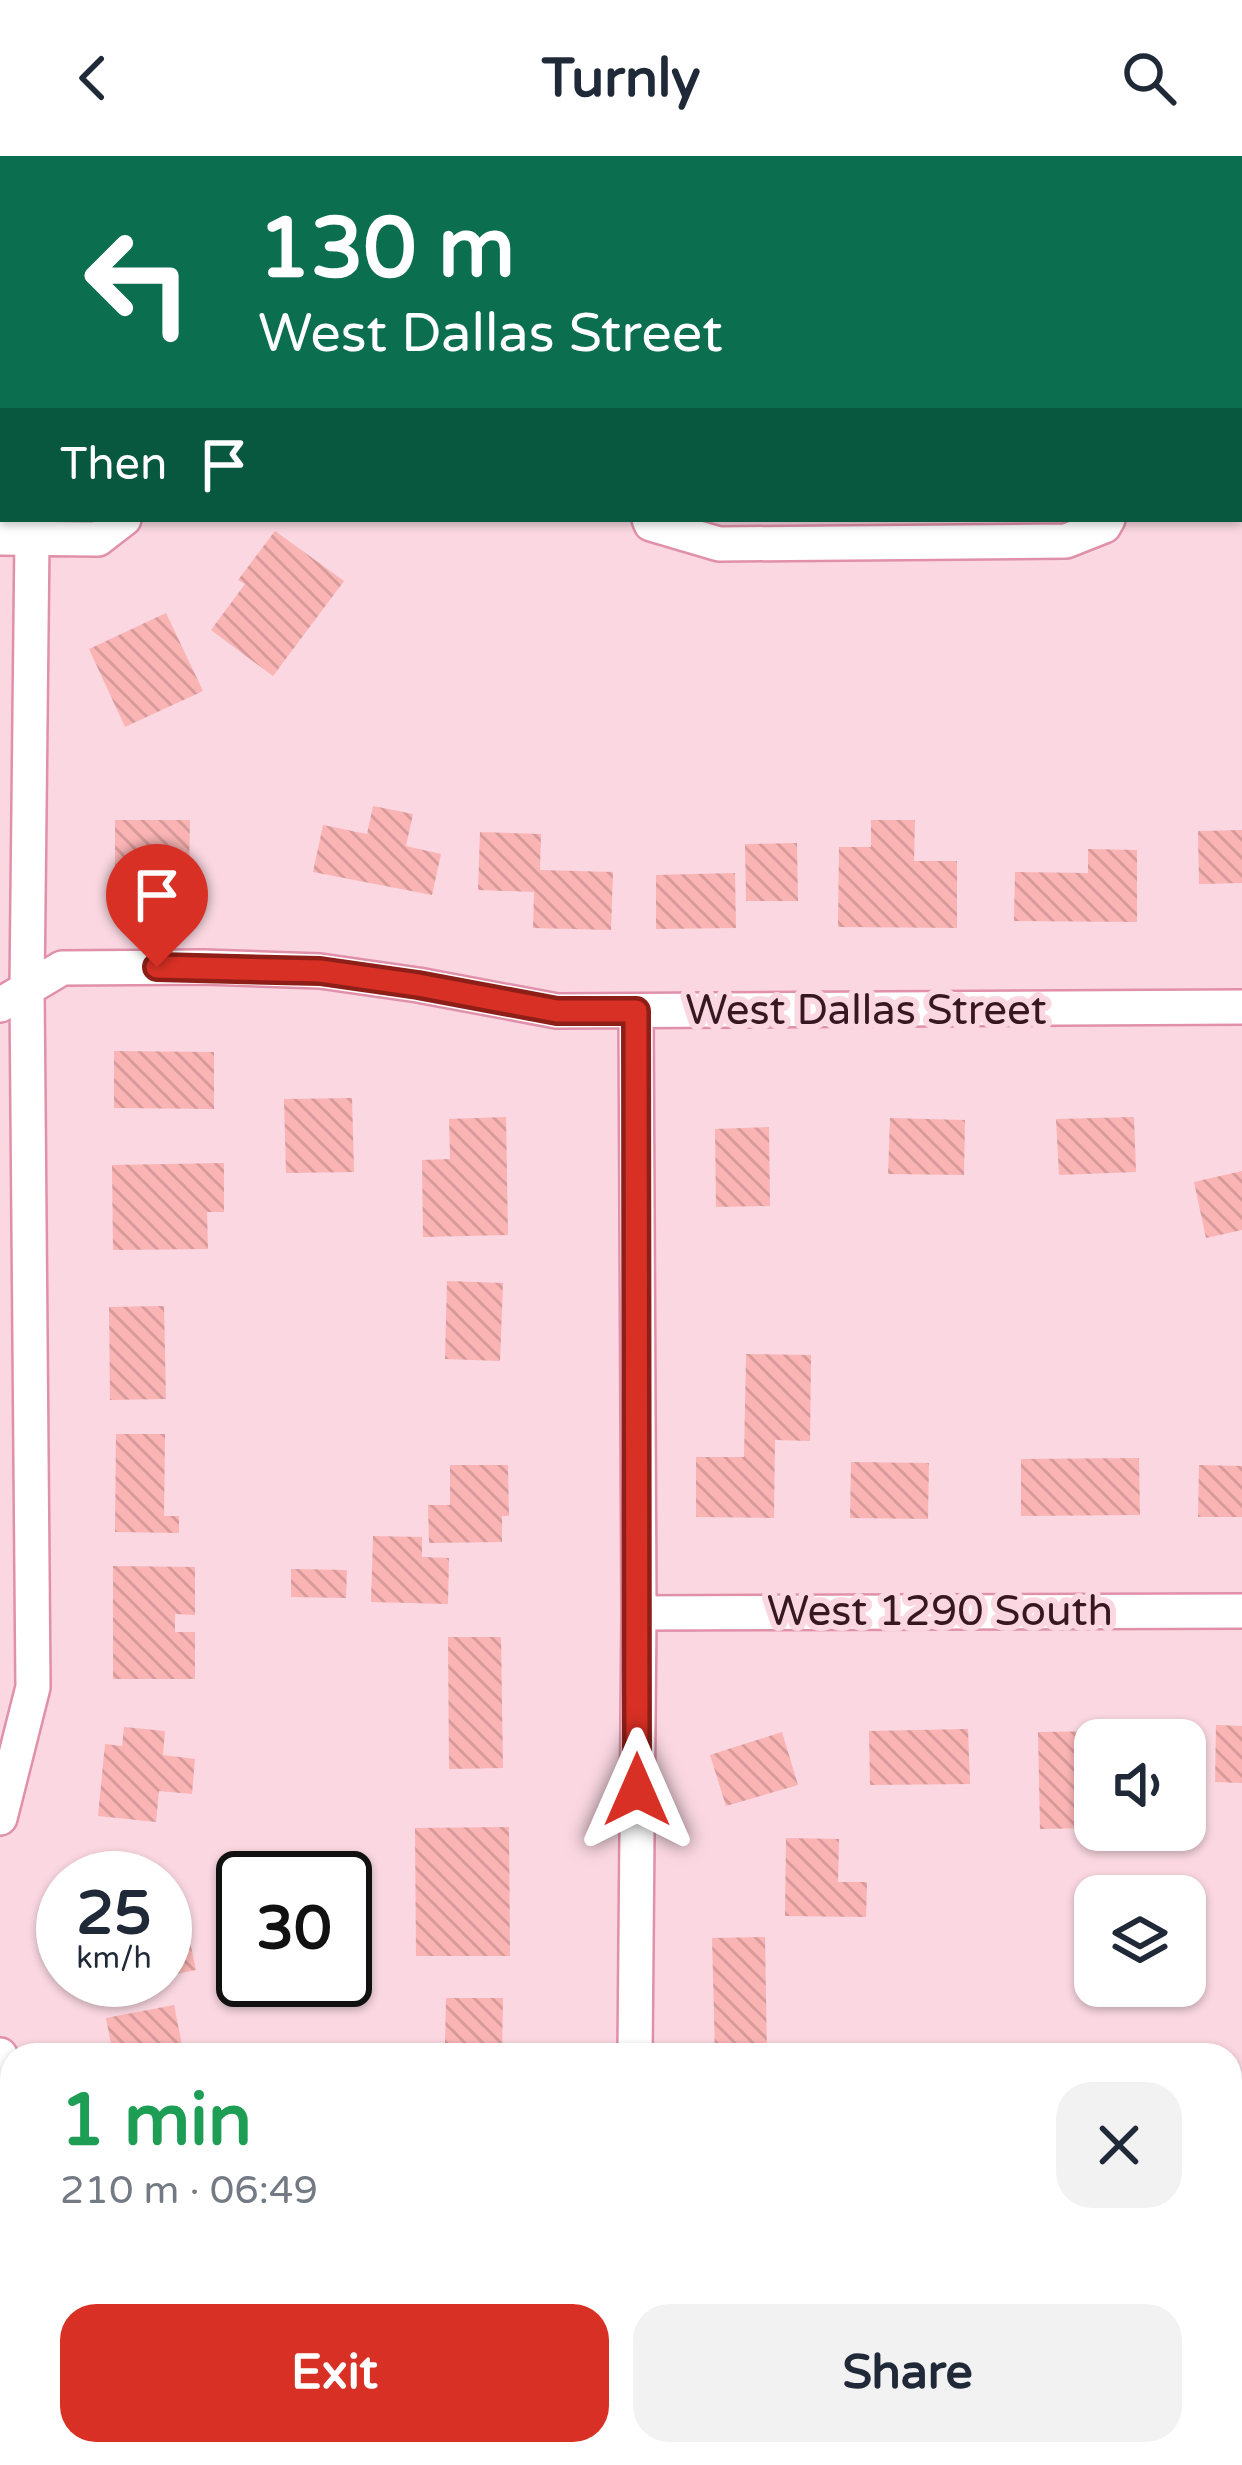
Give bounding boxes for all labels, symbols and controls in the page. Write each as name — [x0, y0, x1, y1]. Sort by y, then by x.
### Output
icon: back — [60, 45, 126, 111]
icon: search — [1116, 45, 1182, 111]
text: Turnly — [542, 46, 700, 111]
text: 130 m — [258, 199, 515, 300]
icon: left — [60, 204, 216, 360]
text: West Dallas Street — [258, 301, 723, 366]
icon: arrive — [191, 432, 257, 498]
text: Then — [60, 438, 167, 492]
pin — [106, 844, 208, 967]
icon: arrive — [124, 862, 190, 928]
street label: West Dallas Street — [685, 985, 1047, 1036]
street label: West 1290 South — [767, 1586, 1113, 1637]
map controls — [1074, 1719, 1206, 2007]
button: sound — [1074, 1719, 1206, 1851]
position arrow — [574, 1727, 700, 1853]
speed limit sign: 30 — [216, 1851, 372, 2007]
button: layers — [1074, 1875, 1206, 2007]
text: 25 — [76, 1878, 152, 1950]
text: km/h — [76, 1940, 152, 1977]
text: 1 min — [60, 2078, 252, 2165]
button: close — [1056, 2082, 1182, 2208]
text: 210 m · 06:49 — [60, 2167, 318, 2214]
button: Exit — [60, 2304, 609, 2442]
button: Share — [633, 2304, 1182, 2442]

